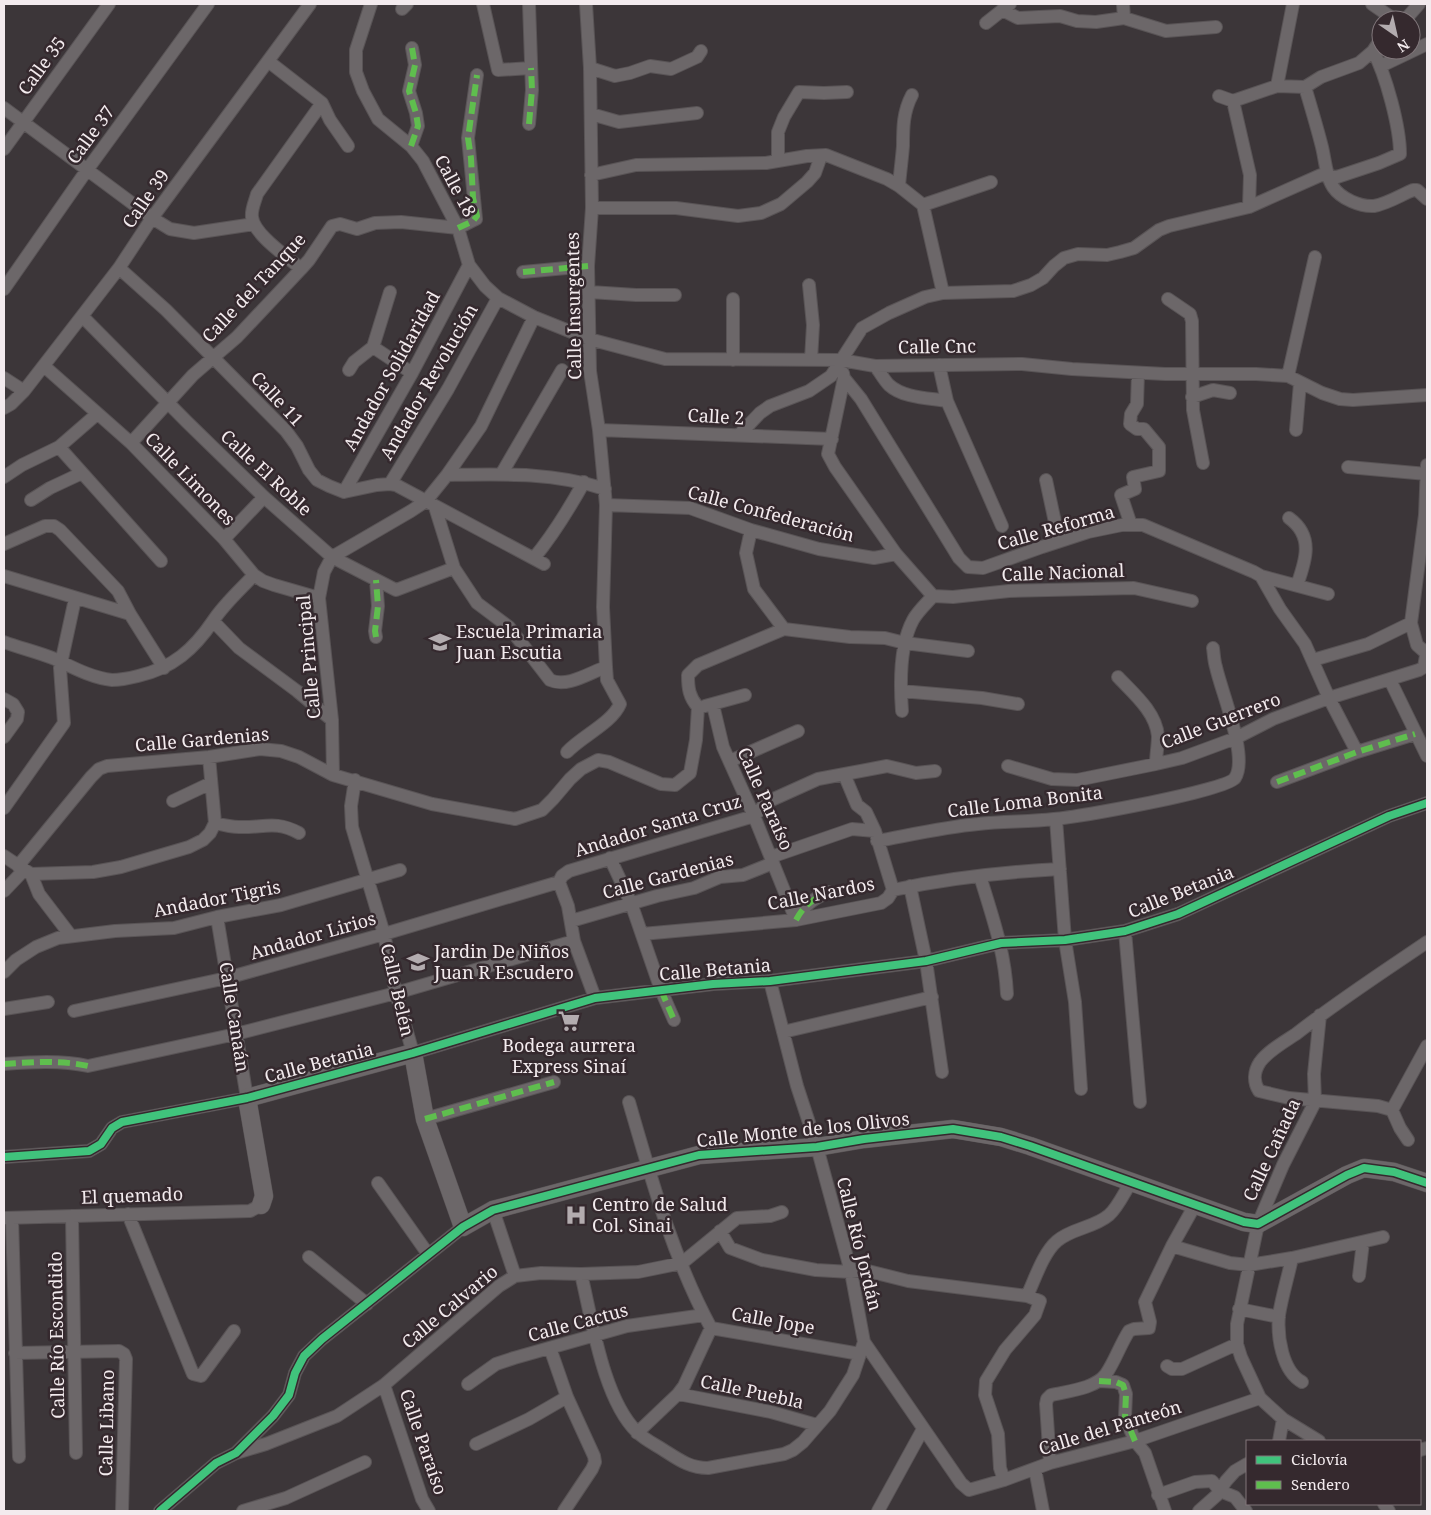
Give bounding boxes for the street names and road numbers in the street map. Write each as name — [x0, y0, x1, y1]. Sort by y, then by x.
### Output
street label: Calle 35 — [12, 31, 71, 99]
street label: Calle 37 — [61, 100, 120, 168]
street label: Calle 18 — [430, 150, 482, 221]
street label: Calle 39 — [116, 164, 174, 233]
street label: Calle del Tanque — [196, 227, 310, 347]
street label: Calle Insurgentes — [560, 232, 586, 380]
street label: Andador Solidaridad — [337, 286, 445, 455]
street label: Andador Revolución — [374, 299, 483, 464]
street label: Calle Cnc — [898, 333, 976, 359]
street label: Calle 11 — [246, 366, 309, 431]
street label: Calle 2 — [687, 403, 745, 429]
street label: Calle El Roble — [216, 424, 318, 521]
street label: Calle Limones — [140, 427, 241, 530]
street label: Calle Confederación — [685, 479, 858, 547]
street label: Calle Reforma — [994, 499, 1117, 555]
street label: Calle Nacional — [1001, 558, 1125, 586]
street label: Calle Principal — [291, 593, 325, 720]
street label: Calle Guerrero — [1158, 686, 1284, 754]
street label: Calle Gardenias — [134, 721, 270, 757]
street label: Calle Paraíso — [733, 743, 799, 854]
street label: Calle Loma Bonita — [946, 780, 1104, 822]
street label: Andador Santa Cruz — [572, 788, 744, 862]
street label: Calle Gardenias — [600, 846, 736, 904]
street label: Calle Betania — [1124, 859, 1237, 923]
street label: Calle Nardos — [765, 871, 876, 915]
street label: Andador Tigris — [151, 874, 282, 922]
street label: Andador Lirios — [247, 906, 378, 964]
street label: Calle Belén — [376, 941, 420, 1039]
street label: Calle Betania — [658, 952, 772, 986]
street label: Calle Canaán — [214, 960, 256, 1074]
street label: Calle Betania — [262, 1036, 376, 1088]
street label: Calle Cañada — [1237, 1094, 1305, 1205]
street label: Calle Monte de los Olivos — [695, 1106, 911, 1152]
street label: Calle Río Jordán — [832, 1174, 888, 1314]
street label: El quemado — [80, 1181, 183, 1209]
street label: Calle Río Escondido — [43, 1251, 69, 1419]
street label: Calle Calvario — [396, 1259, 503, 1354]
street label: Calle Cactus — [525, 1297, 630, 1347]
street label: Calle Jope — [730, 1301, 817, 1339]
street label: Calle Puebla — [698, 1368, 806, 1414]
street label: Calle Libano — [93, 1369, 119, 1477]
street label: Calle Paraíso — [395, 1386, 453, 1498]
street label: Calle del Panteón — [1035, 1394, 1184, 1460]

